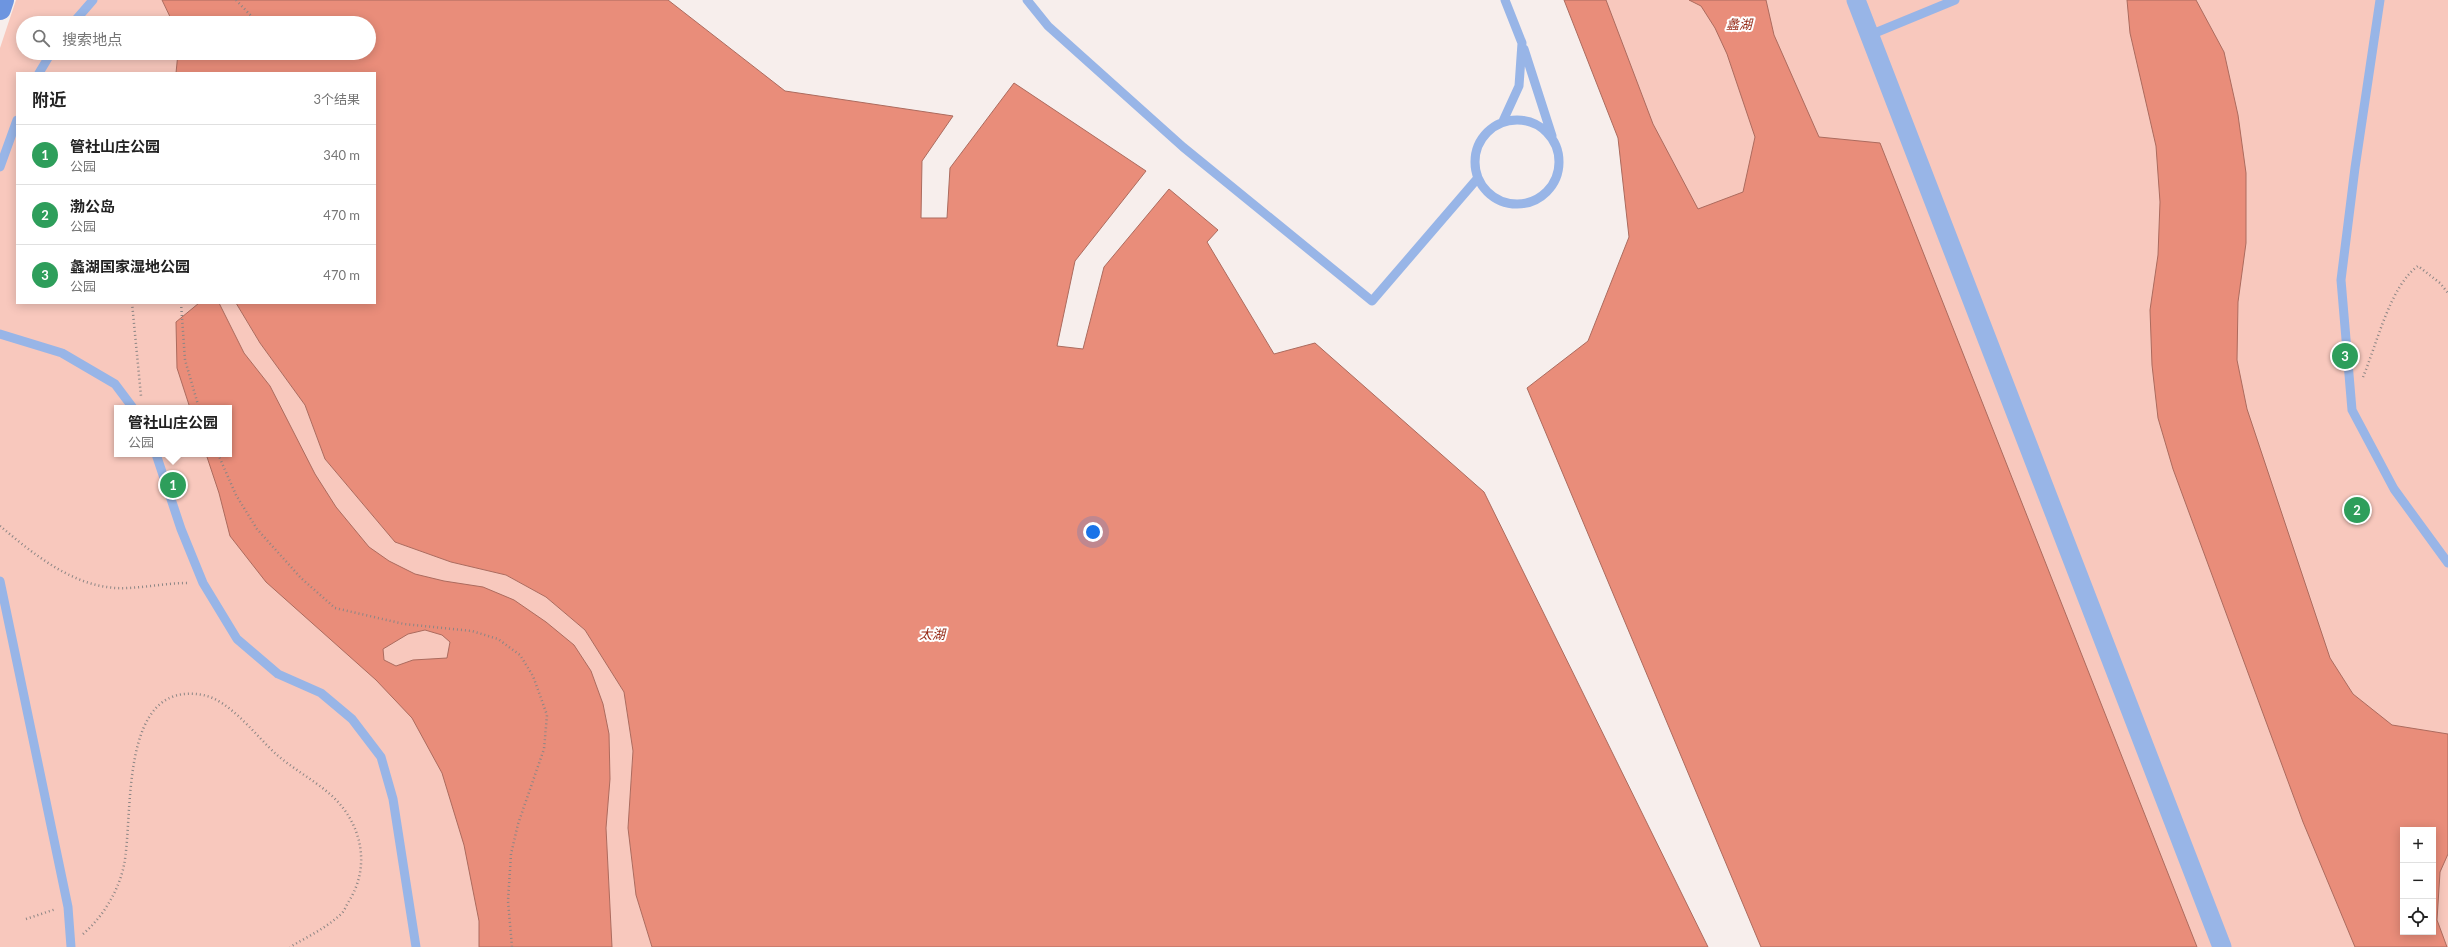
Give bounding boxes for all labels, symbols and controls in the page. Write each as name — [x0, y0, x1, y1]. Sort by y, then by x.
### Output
search box — [16, 16, 376, 60]
water label: 蠡湖 — [1726, 16, 1754, 32]
icon: search — [30, 27, 52, 49]
text: 搜索地点 — [62, 30, 122, 48]
text: 附近 — [32, 89, 66, 110]
text: 3个结果 — [313, 91, 360, 107]
text: 管社山庄公园 — [70, 137, 160, 155]
text: 1 — [41, 147, 49, 163]
text: 340 m — [323, 147, 360, 163]
text: 公园 — [70, 158, 96, 174]
text: 渤公岛 — [70, 197, 115, 215]
text: 2 — [41, 207, 49, 223]
text: 470 m — [323, 207, 360, 223]
text: 公园 — [70, 218, 96, 234]
text: 蠡湖国家湿地公园 — [70, 257, 190, 275]
text: 3 — [41, 267, 49, 283]
text: 470 m — [323, 267, 360, 283]
text: 公园 — [70, 278, 96, 294]
pin: 3 — [2332, 341, 2358, 371]
popup — [114, 405, 232, 457]
text: 管社山庄公园 — [128, 413, 218, 431]
text: 公园 — [128, 434, 154, 450]
pin: 1 — [160, 470, 186, 500]
pin: 2 — [2344, 495, 2370, 525]
your location — [1083, 522, 1103, 542]
water label: 太湖 — [919, 626, 947, 642]
map controls — [2400, 827, 2436, 935]
button: + — [2400, 827, 2436, 863]
button: − — [2400, 863, 2436, 899]
button: locate — [2400, 899, 2436, 935]

